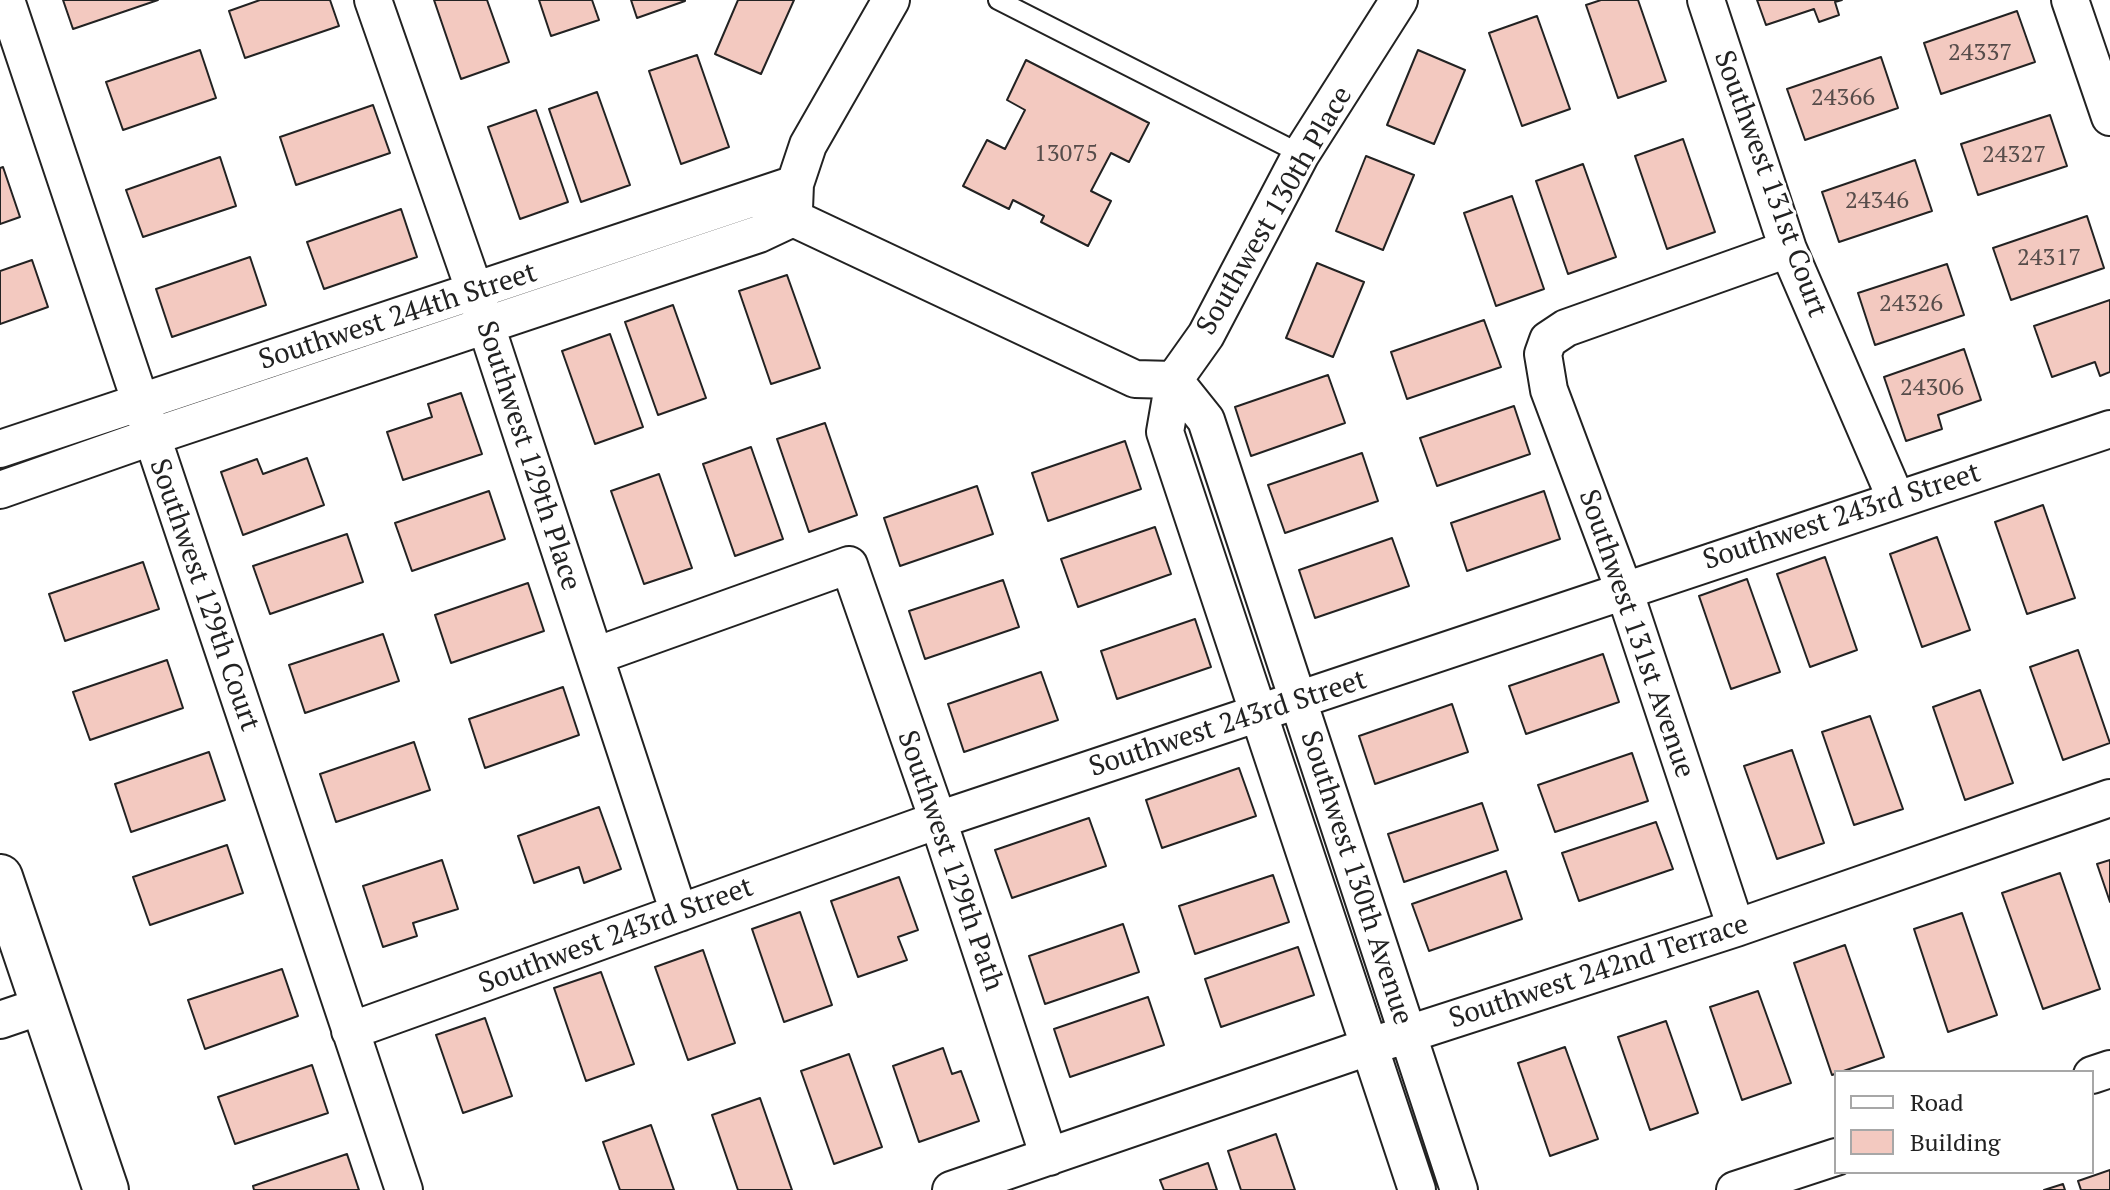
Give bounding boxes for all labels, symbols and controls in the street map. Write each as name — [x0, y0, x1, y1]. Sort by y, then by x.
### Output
house number: 24337 — [1948, 39, 2012, 67]
street label: Southwest 131st Court — [1706, 46, 1834, 322]
street label: Southwest 130th Place — [1190, 81, 1360, 341]
house number: 24366 — [1811, 84, 1875, 112]
house number: 13075 — [1034, 140, 1098, 168]
house number: 24327 — [1982, 141, 2046, 169]
house number: 24346 — [1845, 187, 1909, 215]
house number: 24317 — [2017, 244, 2081, 272]
street label: Southwest 244th Street — [255, 256, 541, 378]
house number: 24326 — [1879, 290, 1943, 318]
street label: Southwest 129th Place — [469, 317, 587, 595]
house number: 24306 — [1900, 374, 1964, 402]
street label: Southwest 129th Court — [142, 455, 266, 735]
street label: Southwest 243rd Street — [1699, 456, 1985, 578]
street label: Southwest 131st Avenue — [1571, 485, 1701, 783]
street label: Southwest 243rd Street — [1085, 663, 1371, 785]
street label: Southwest 129th Path — [890, 727, 1010, 995]
street label: Southwest 130th Avenue — [1293, 727, 1419, 1029]
street label: Southwest 243rd Street — [474, 871, 758, 1001]
street label: Southwest 242nd Terrace — [1445, 908, 1753, 1036]
legend — [1834, 1070, 2094, 1174]
text: Road — [1910, 1086, 1964, 1118]
text: Building — [1910, 1126, 2000, 1158]

